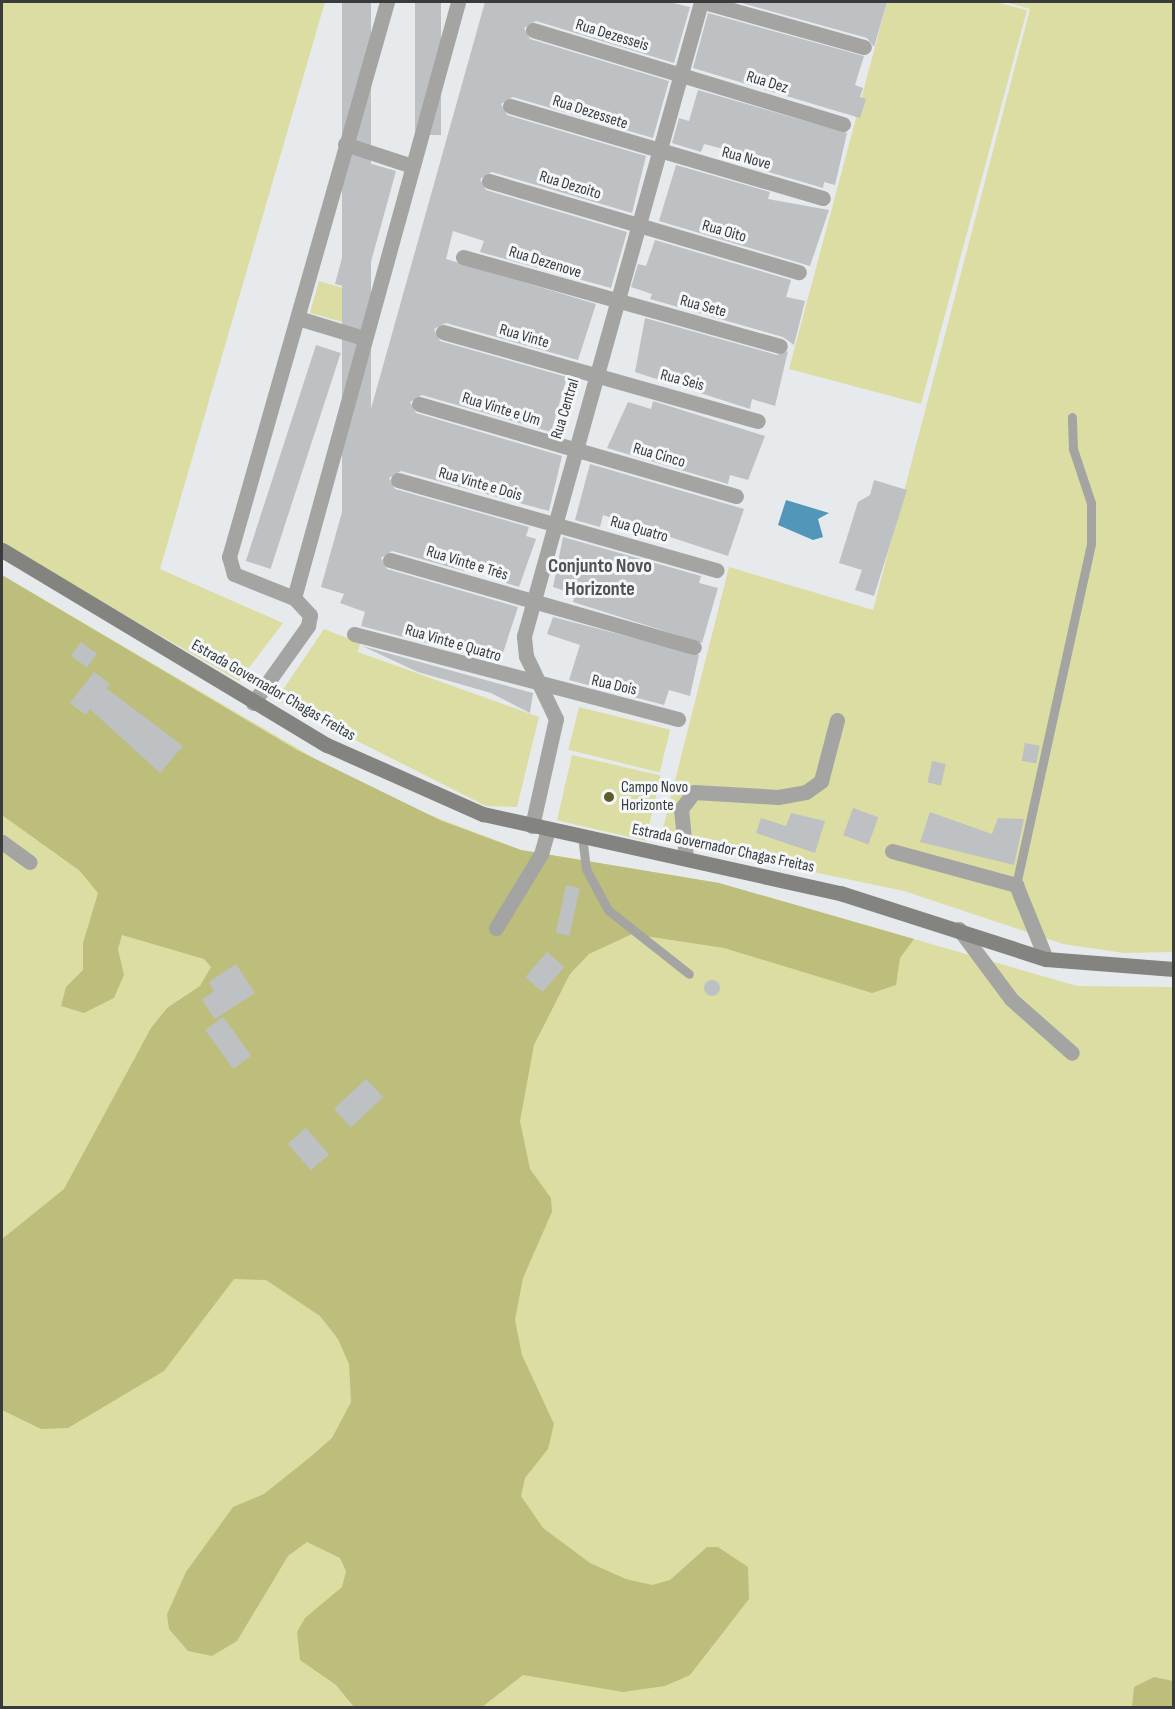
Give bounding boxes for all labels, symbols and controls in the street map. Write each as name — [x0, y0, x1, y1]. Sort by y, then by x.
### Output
street label: Rua Dezesseis — [573, 16, 651, 56]
street label: Rua Dez — [744, 68, 790, 98]
street label: Rua Dezessete — [550, 92, 630, 134]
street label: Rua Nove — [719, 143, 773, 175]
street label: Rua Dezoito — [537, 168, 603, 204]
street label: Rua Oito — [700, 217, 748, 247]
street label: Rua Dezenove — [506, 243, 584, 283]
street label: Rua Sete — [678, 292, 728, 322]
street label: Rua Vinte — [497, 321, 551, 353]
street label: Rua Seis — [658, 366, 706, 396]
street label: Rua Central — [548, 376, 584, 442]
street label: Rua Vinte e Um — [460, 389, 542, 431]
street label: Rua Cinco — [631, 439, 687, 473]
street label: Rua Vinte e Dois — [436, 464, 524, 506]
street label: Rua Quatro — [608, 513, 670, 547]
street label: Rua Vinte e Três — [424, 542, 510, 586]
district label: Conjunto Novo Horizonte — [548, 555, 652, 602]
street label: Rua Vinte e Quatro — [403, 621, 503, 667]
street label: Estrada Governador Chagas Freitas — [188, 636, 358, 746]
street label: Rua Dois — [589, 671, 639, 701]
place label: Campo Novo Horizonte — [621, 778, 688, 816]
marker: Campo Novo Horizonte — [602, 790, 616, 804]
street label: Estrada Governador Chagas Freitas — [630, 820, 816, 878]

